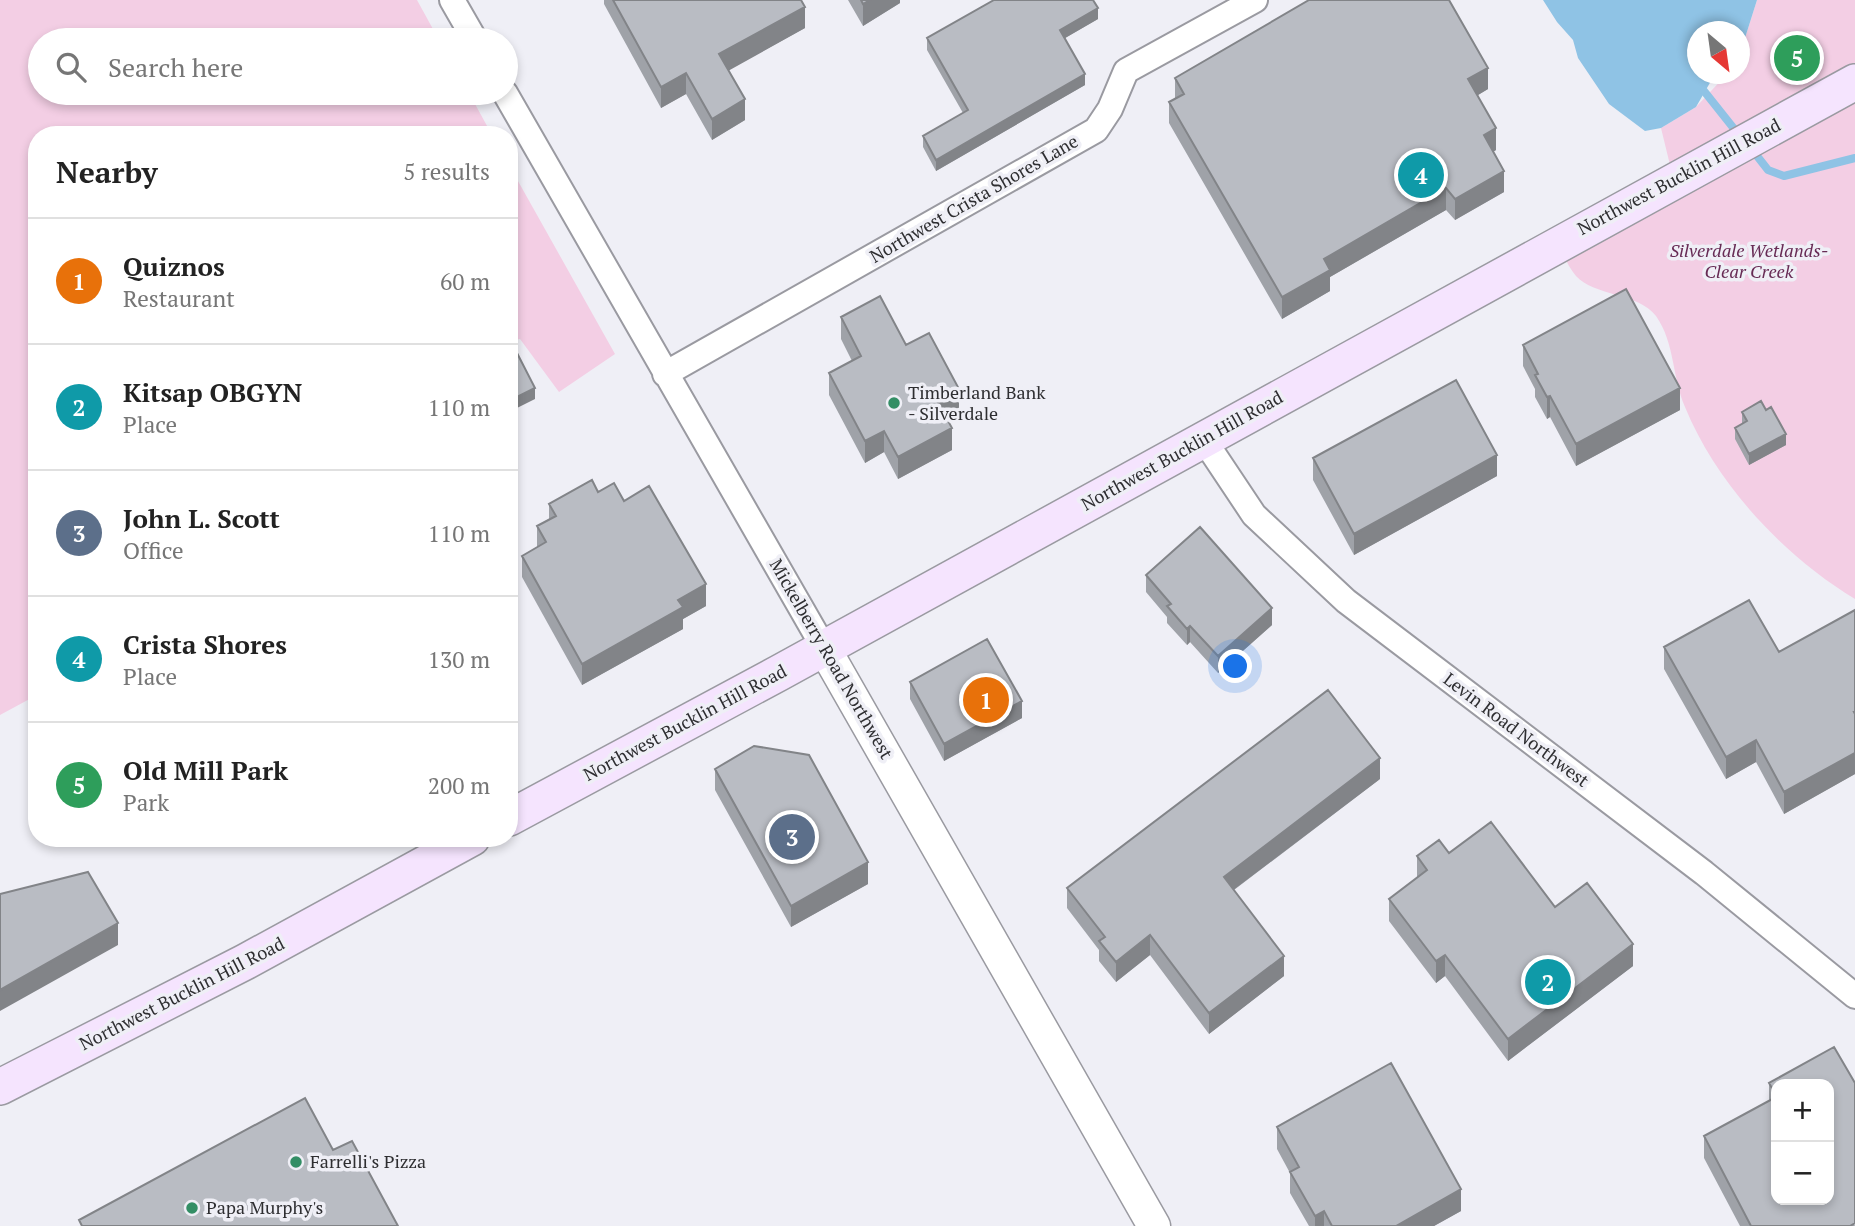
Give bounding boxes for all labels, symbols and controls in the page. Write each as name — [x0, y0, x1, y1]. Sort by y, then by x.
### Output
north arrow — [1687, 21, 1750, 84]
search box — [28, 28, 518, 105]
pin: 5 — [1774, 32, 1820, 84]
icon: search — [52, 48, 90, 86]
text: Search here — [108, 50, 243, 84]
street label: Northwest Bucklin Hill Road — [1573, 112, 1784, 240]
street label: Northwest Crista Shores Lane — [865, 129, 1082, 268]
pin: 4 — [1398, 149, 1444, 201]
text: Nearby — [56, 152, 158, 192]
text: 5 results — [403, 156, 490, 187]
park label: Silverdale Wetlands- Clear Creek — [1670, 238, 1828, 283]
text: Quiznos — [123, 249, 225, 283]
text: 1 — [73, 266, 86, 297]
text: 60 m — [440, 266, 490, 297]
text: Restaurant — [123, 283, 235, 314]
text: Kitsap OBGYN — [123, 375, 302, 409]
place label: Timberland Bank - Silverdale — [908, 380, 1046, 425]
street label: Northwest Bucklin Hill Road — [1076, 385, 1287, 516]
text: 2 — [73, 392, 86, 423]
text: 110 m — [428, 392, 490, 423]
marker: Timberland Bank - Silverdale — [886, 395, 902, 411]
text: Place — [123, 409, 177, 440]
text: John L. Scott — [123, 501, 280, 535]
text: 3 — [73, 518, 86, 549]
text: 110 m — [428, 518, 490, 549]
text: Office — [123, 535, 184, 566]
street label: Mickelberry Road Northwest — [765, 554, 899, 763]
text: Crista Shores — [123, 627, 287, 661]
text: 4 — [73, 644, 86, 675]
text: 130 m — [428, 644, 490, 675]
your location — [1218, 649, 1252, 683]
street label: Northwest Bucklin Hill Road — [579, 658, 790, 786]
text: Place — [123, 661, 177, 692]
street label: Levin Road Northwest — [1439, 667, 1595, 792]
pin: 1 — [963, 674, 1009, 726]
text: Old Mill Park — [123, 753, 288, 787]
text: 5 — [73, 770, 86, 801]
text: 200 m — [428, 770, 490, 801]
text: Park — [123, 787, 169, 818]
pin: 3 — [769, 811, 815, 863]
street label: Northwest Bucklin Hill Road — [75, 931, 288, 1055]
pin: 2 — [1525, 956, 1571, 1008]
map controls — [1771, 1079, 1834, 1205]
button: + — [1771, 1079, 1834, 1142]
button: − — [1771, 1142, 1834, 1205]
place label: Farrelli's Pizza — [310, 1149, 426, 1173]
marker: Farrelli's Pizza — [288, 1154, 304, 1170]
place label: Papa Murphy's — [206, 1195, 323, 1219]
marker: Papa Murphy's — [184, 1200, 200, 1216]

